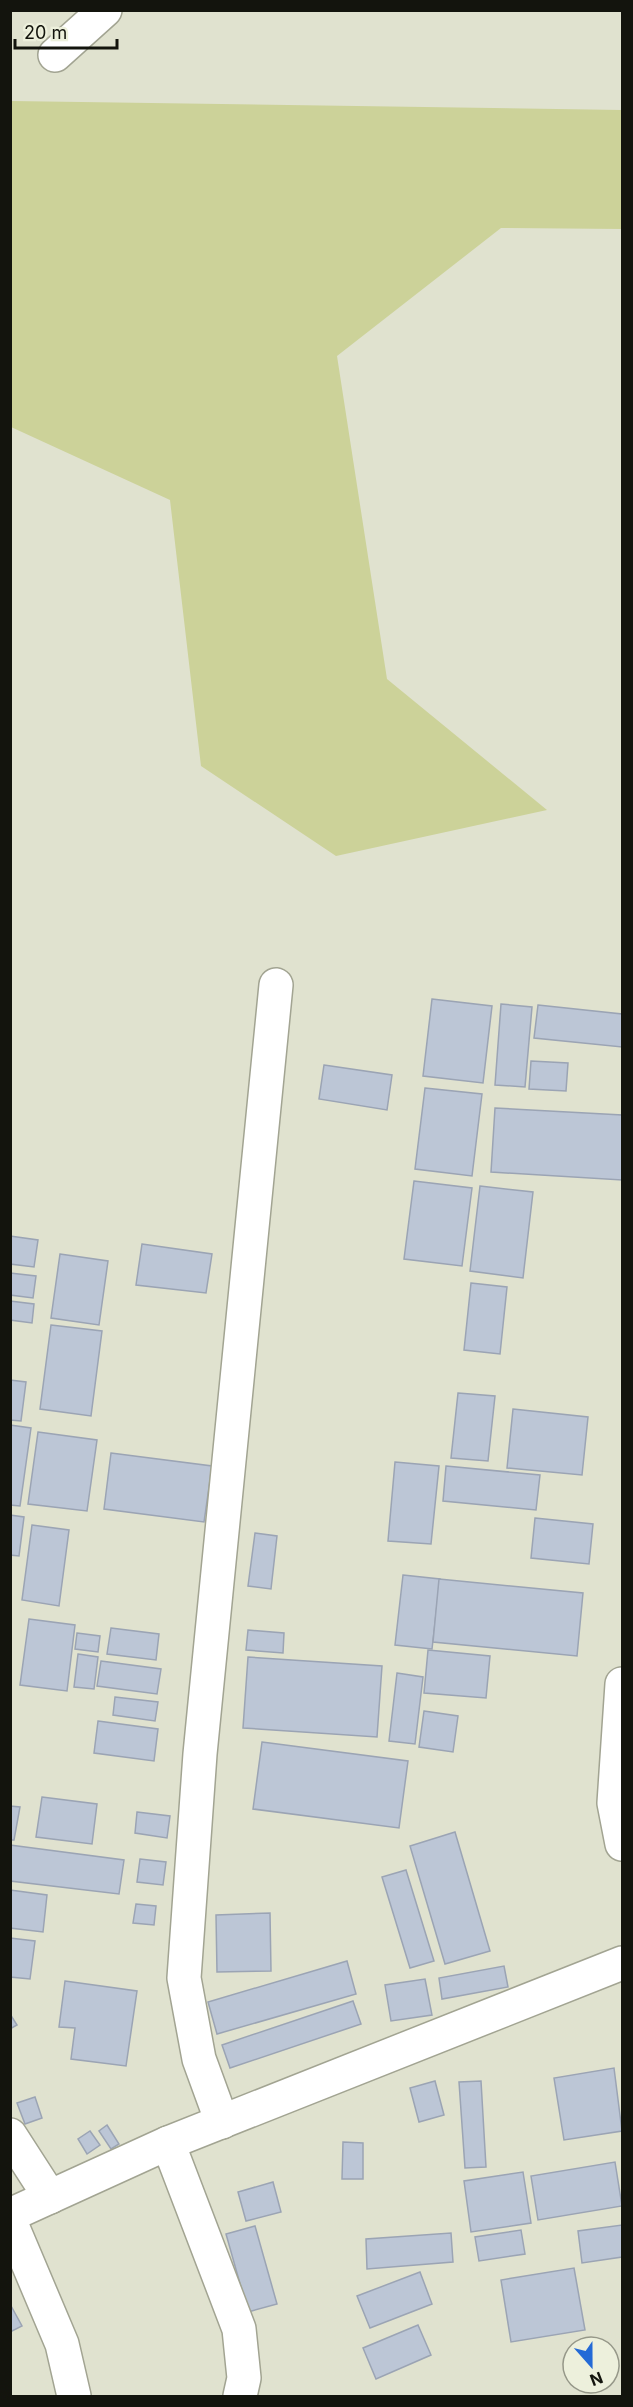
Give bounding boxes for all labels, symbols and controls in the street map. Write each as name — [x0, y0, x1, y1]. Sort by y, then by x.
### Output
scale bar — [15, 12, 117, 50]
text: 20 m — [24, 22, 67, 43]
north arrow — [561, 2335, 621, 2395]
text: N — [587, 2367, 606, 2391]

